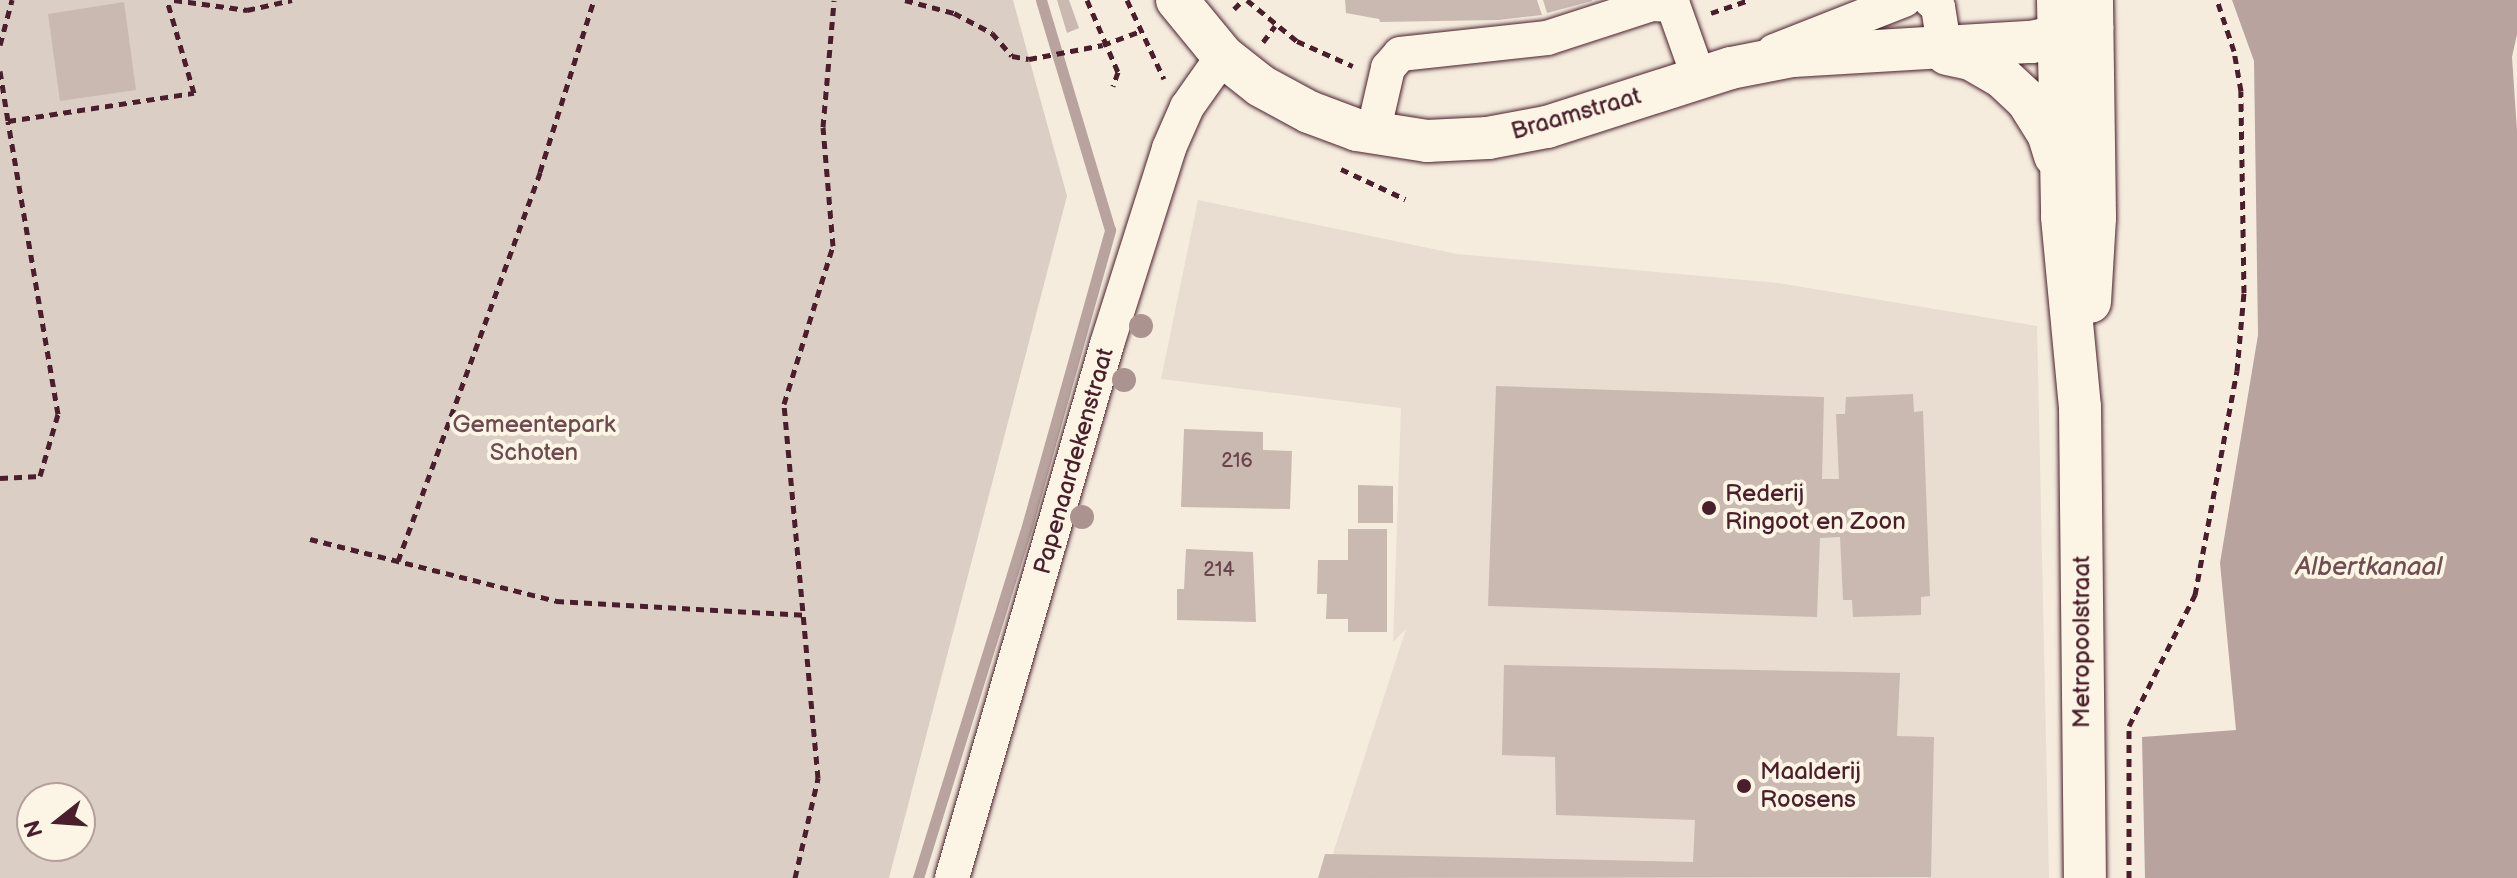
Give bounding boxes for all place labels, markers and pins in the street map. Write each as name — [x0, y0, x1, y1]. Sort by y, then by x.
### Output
place label: Rederij Ringoot en Zoon — [1725, 480, 1906, 536]
marker: Rederij Ringoot en Zoon — [1700, 499, 1718, 517]
place label: Maalderij Roosens — [1760, 758, 1861, 814]
marker: Maalderij Roosens — [1735, 777, 1753, 795]

